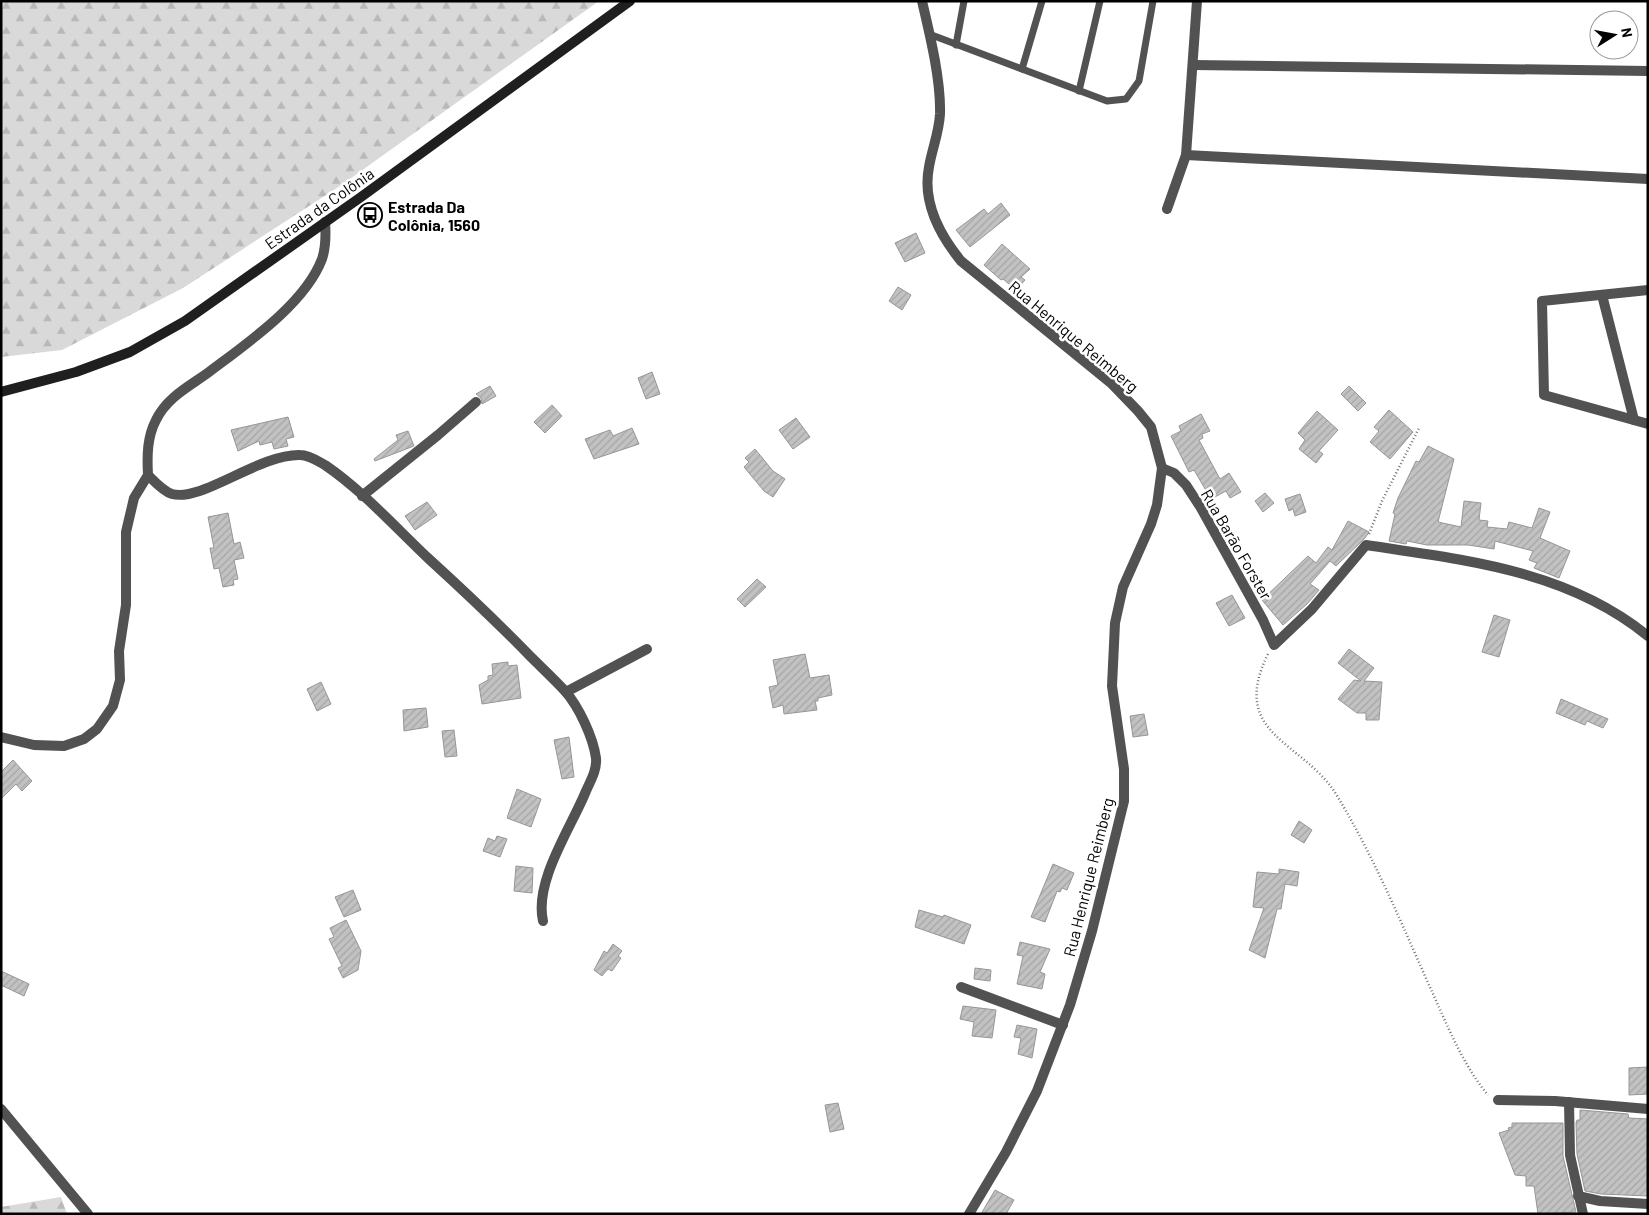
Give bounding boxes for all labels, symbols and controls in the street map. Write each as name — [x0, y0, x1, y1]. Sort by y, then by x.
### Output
north arrow — [1589, 10, 1639, 60]
text: N — [1618, 26, 1636, 39]
street label: Estrada da Colônia — [261, 163, 377, 253]
place label: Estrada Da Colônia, 1560 — [388, 197, 480, 234]
bus stop icon: Estrada Da Colônia, 1560 — [357, 202, 383, 228]
street label: Rua Henrique Reimberg — [1005, 276, 1143, 396]
street label: Rua Barão Forster — [1198, 485, 1276, 603]
street label: Rua Henrique Reimberg — [1059, 795, 1117, 959]

